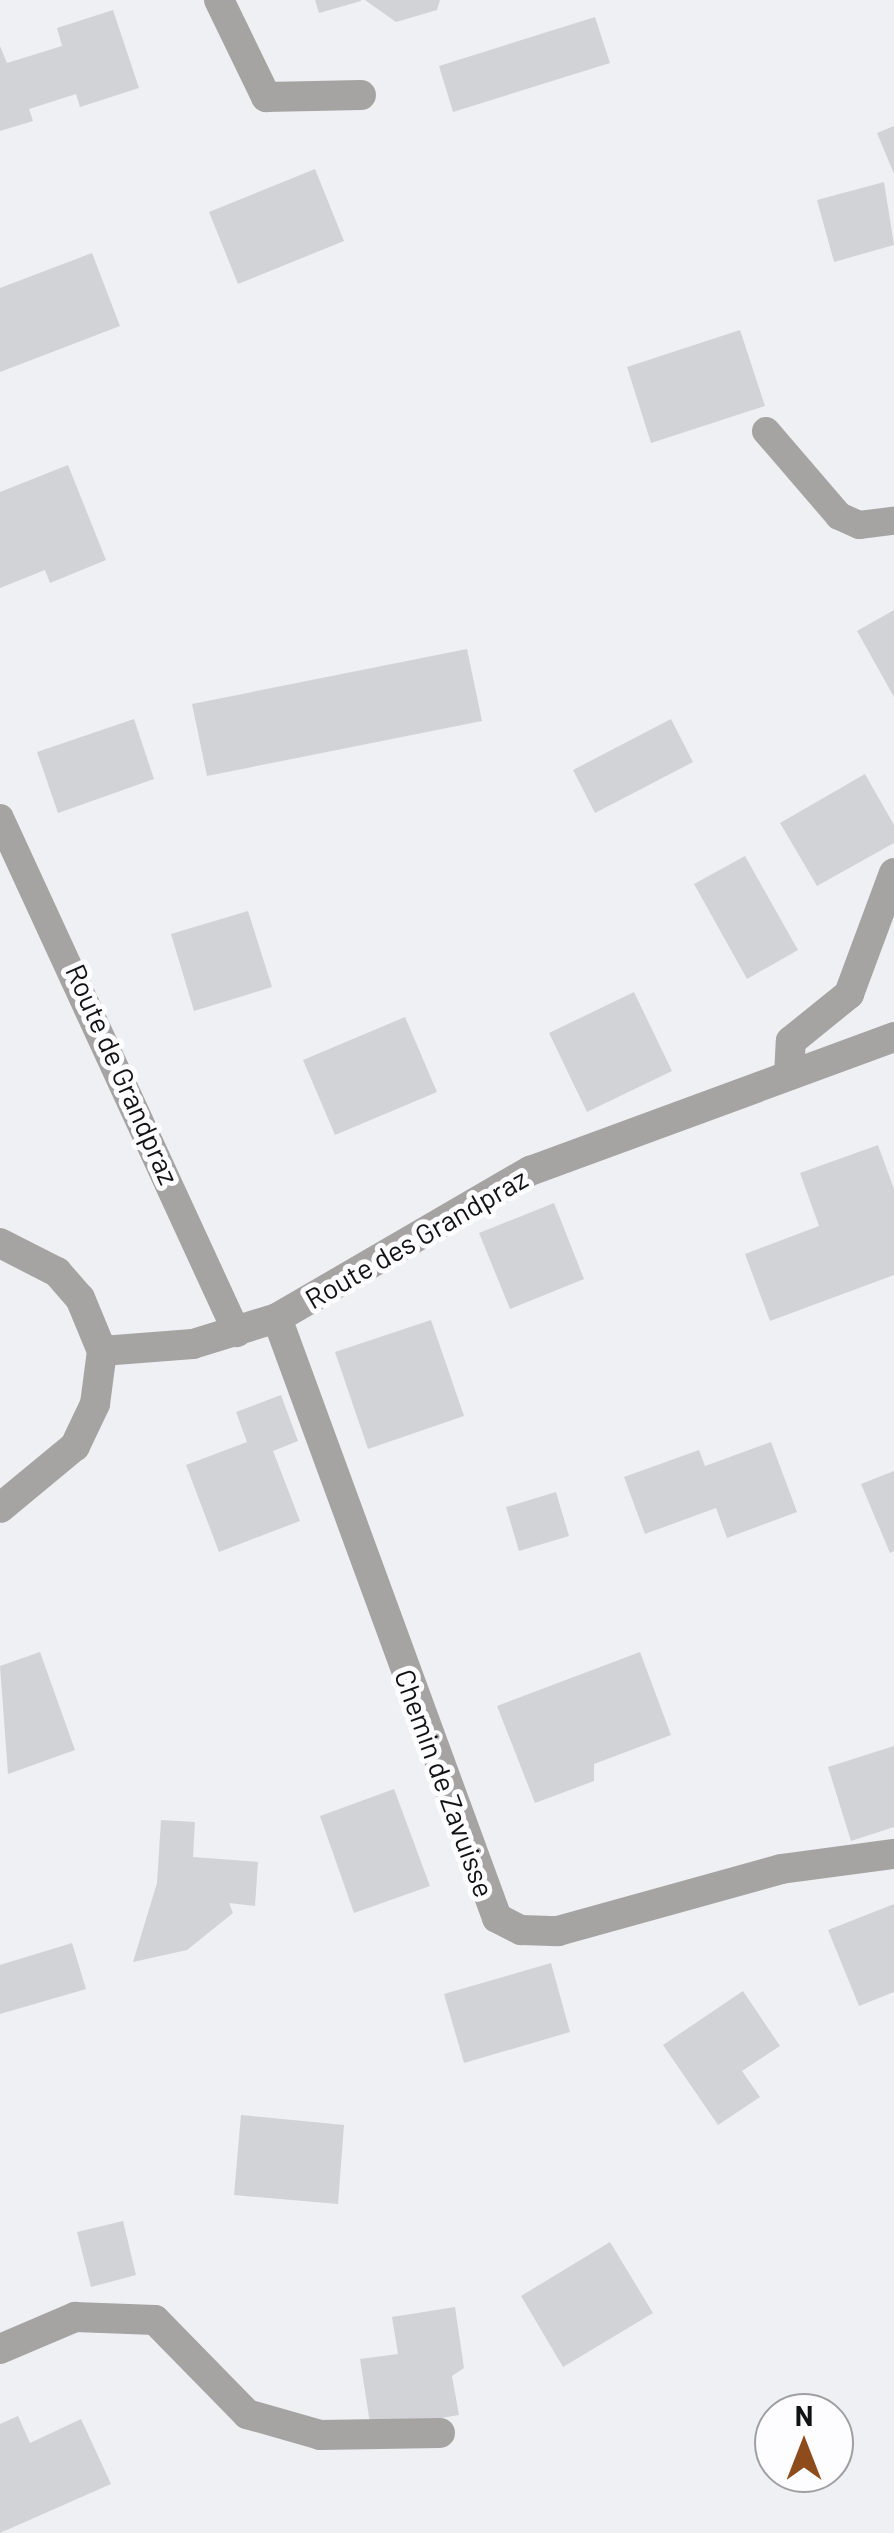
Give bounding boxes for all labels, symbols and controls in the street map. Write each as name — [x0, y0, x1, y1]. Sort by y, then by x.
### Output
street label: Route de Grandpraz — [59, 959, 187, 1189]
street label: Route des Grandpraz — [299, 1161, 533, 1315]
street label: Chemin de Zavuisse — [388, 1664, 502, 1902]
north arrow — [754, 2393, 854, 2493]
text: N — [795, 2398, 813, 2432]

